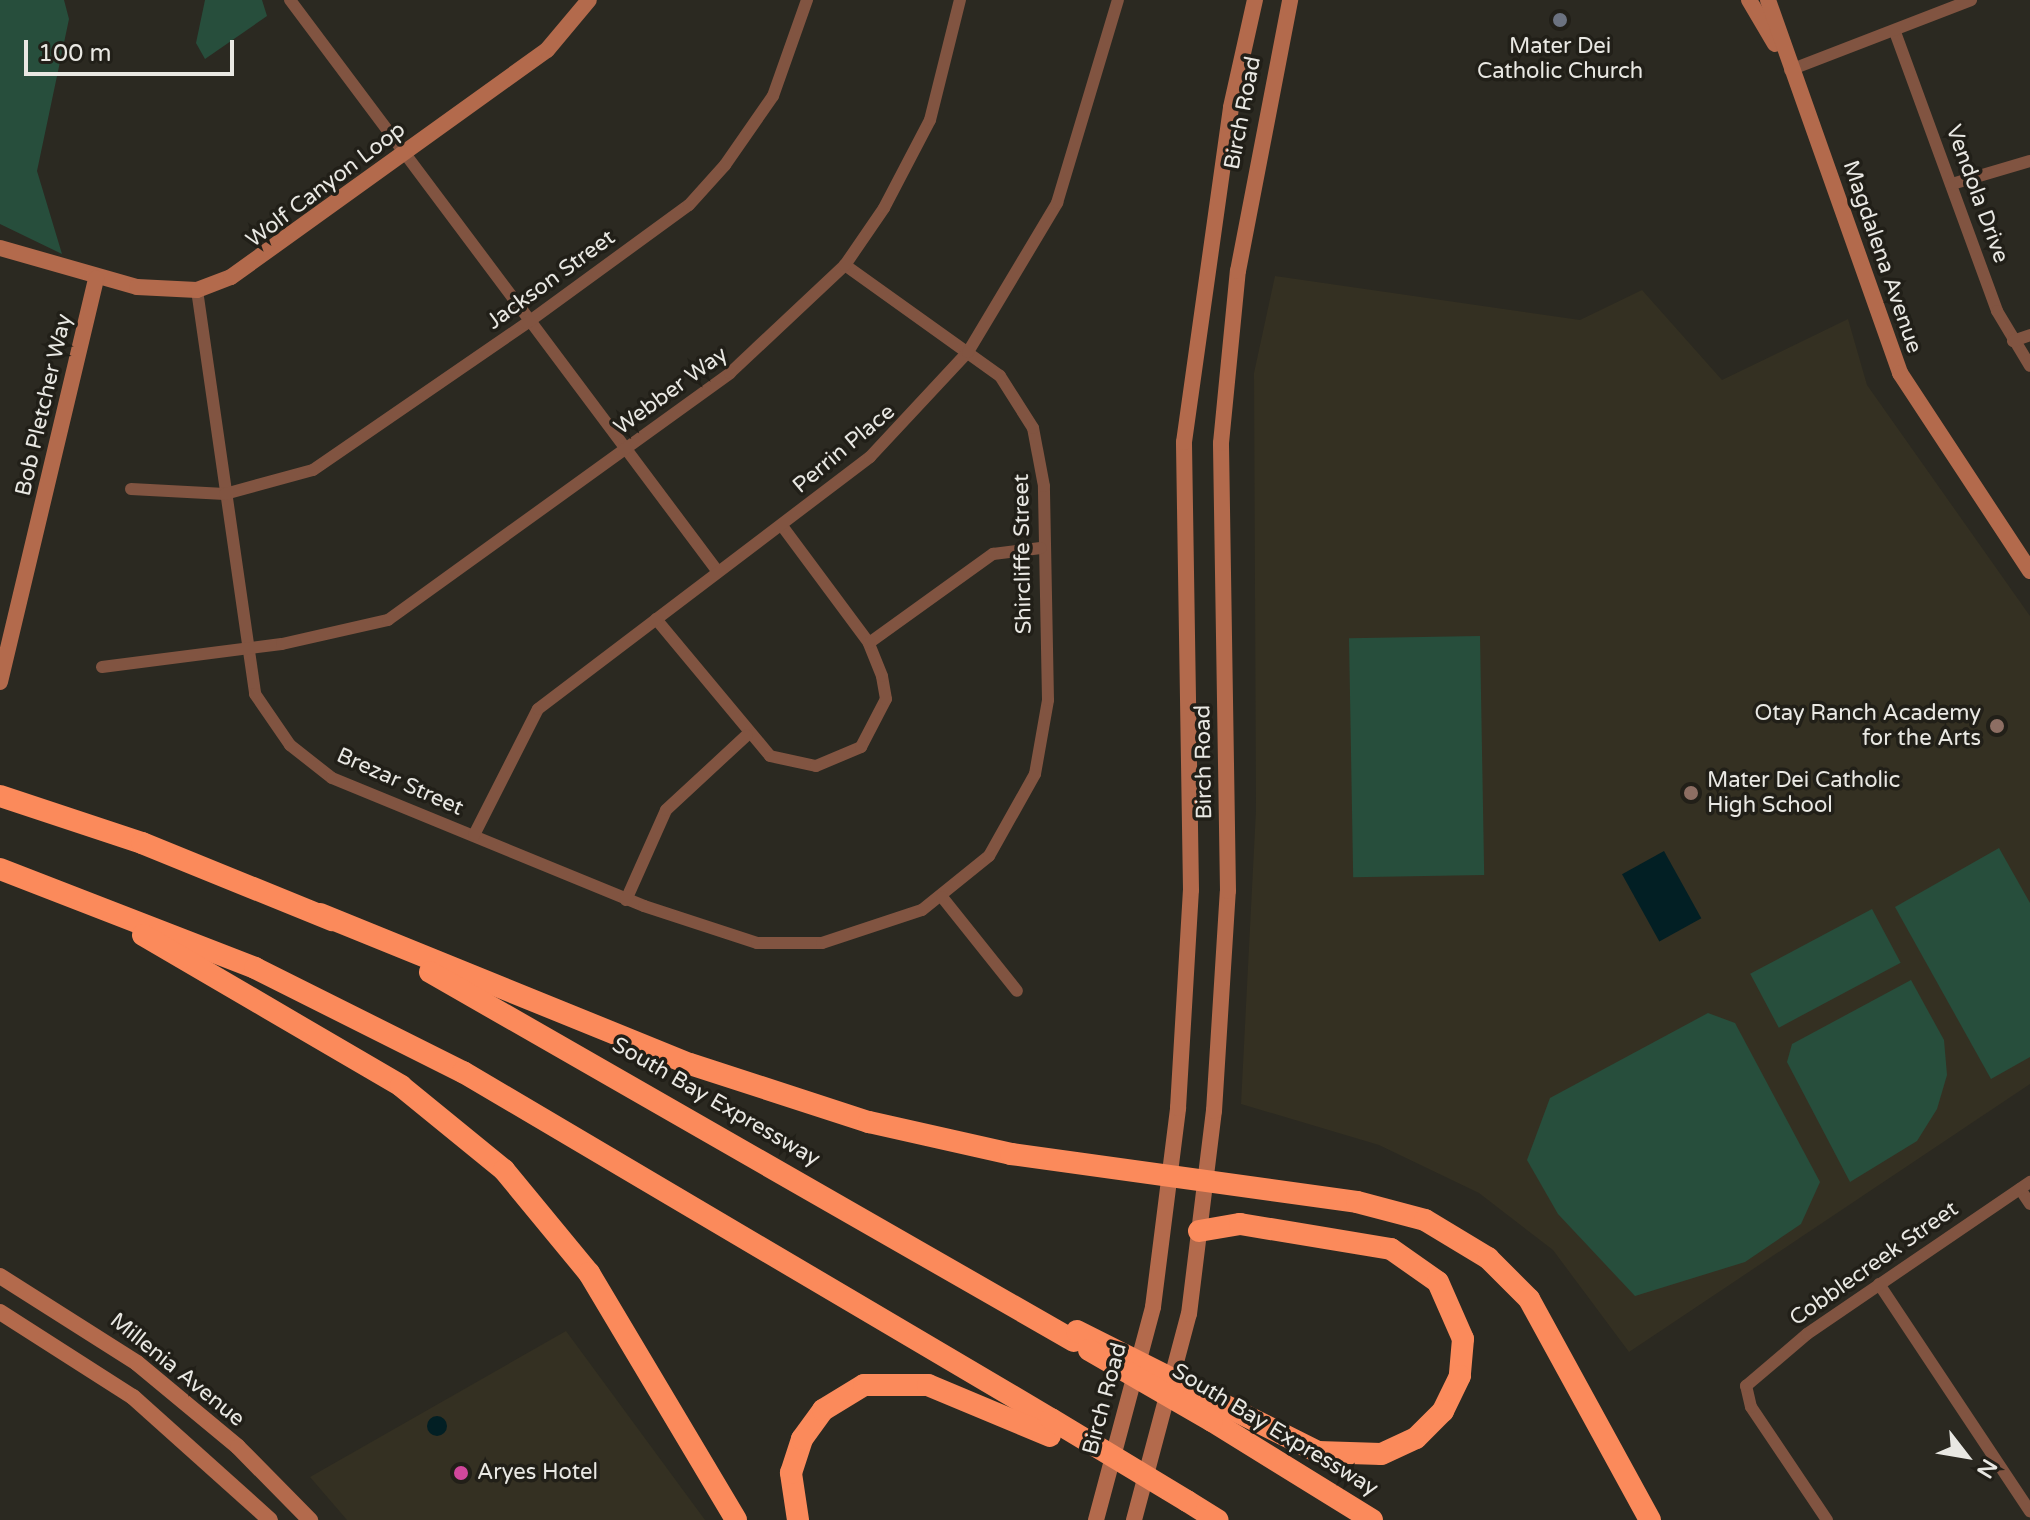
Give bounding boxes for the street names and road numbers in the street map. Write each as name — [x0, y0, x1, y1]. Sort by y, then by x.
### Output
street label: Birch Road — [1219, 54, 1267, 172]
street label: Wolf Canyon Loop — [241, 117, 411, 253]
street label: Vendola Drive — [1940, 121, 2014, 267]
street label: Magdalena Avenue — [1837, 157, 1927, 357]
street label: Jackson Street — [482, 225, 620, 335]
street label: Bob Pletcher Way — [10, 311, 78, 499]
street label: Webber Way — [609, 341, 733, 441]
street label: Perrin Place — [788, 399, 900, 499]
street label: Shircliffe Street — [1008, 474, 1038, 634]
street label: Birch Road — [1190, 704, 1218, 820]
street label: Brezar Street — [333, 742, 467, 822]
street label: South Bay Expressway — [607, 1032, 825, 1172]
street label: Cobblecreek Street — [1785, 1196, 1963, 1332]
street label: Millenia Avenue — [104, 1308, 250, 1432]
street label: Birch Road — [1077, 1340, 1133, 1458]
street label: South Bay Expressway — [1167, 1358, 1383, 1502]

